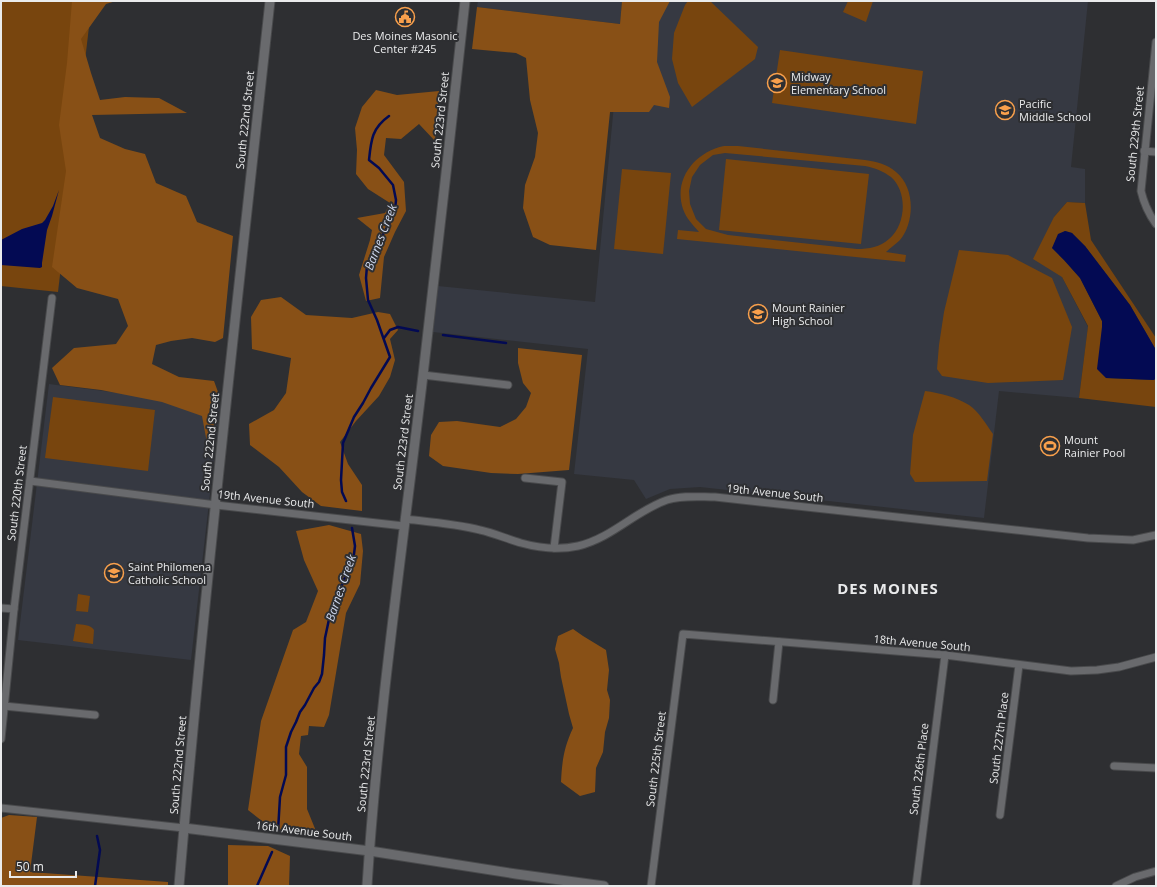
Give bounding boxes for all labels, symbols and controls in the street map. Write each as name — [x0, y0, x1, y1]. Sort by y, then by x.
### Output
public building icon: Des Moines Masonic Center #245 — [394, 6, 416, 28]
place label: Des Moines Masonic Center #245 — [352, 28, 458, 56]
place label: Midway Elementary School — [791, 69, 886, 97]
street label: South 222nd Street — [232, 70, 257, 170]
street label: South 223rd Street — [427, 71, 452, 169]
school or university icon: Midway Elementary School — [766, 72, 788, 94]
street label: South 229th Street — [1122, 85, 1147, 182]
place label: Pacific Middle School — [1019, 96, 1091, 124]
school or university icon: Pacific Middle School — [994, 99, 1016, 121]
water label: Barnes Creek — [360, 200, 401, 272]
place label: Mount Rainier High School — [772, 300, 845, 328]
school or university icon: Mount Rainier High School — [747, 303, 769, 325]
street label: South 222nd Street — [197, 392, 222, 492]
street label: South 223rd Street — [389, 393, 416, 491]
place label: Mount Rainier Pool — [1064, 432, 1125, 460]
sports icon: Mount Rainier Pool — [1039, 435, 1061, 457]
street label: South 220th Street — [3, 444, 30, 542]
street label: 19th Avenue South — [726, 480, 824, 505]
street label: 19th Avenue South — [217, 486, 315, 511]
water label: Barnes Creek — [321, 551, 360, 623]
place label: Saint Philomena Catholic School — [128, 559, 211, 587]
school or university icon: Saint Philomena Catholic School — [103, 562, 125, 584]
district label: DES MOINES — [837, 578, 939, 598]
street label: 18th Avenue South — [873, 631, 971, 654]
street label: South 227th Place — [985, 691, 1012, 785]
street label: South 225th Street — [642, 710, 669, 808]
street label: South 222nd Street — [166, 715, 189, 815]
street label: South 223rd Street — [353, 715, 378, 813]
street label: South 226th Place — [905, 722, 932, 816]
street label: 16th Avenue South — [255, 817, 353, 844]
scale bar — [10, 853, 76, 879]
text: 50 m — [16, 858, 44, 875]

